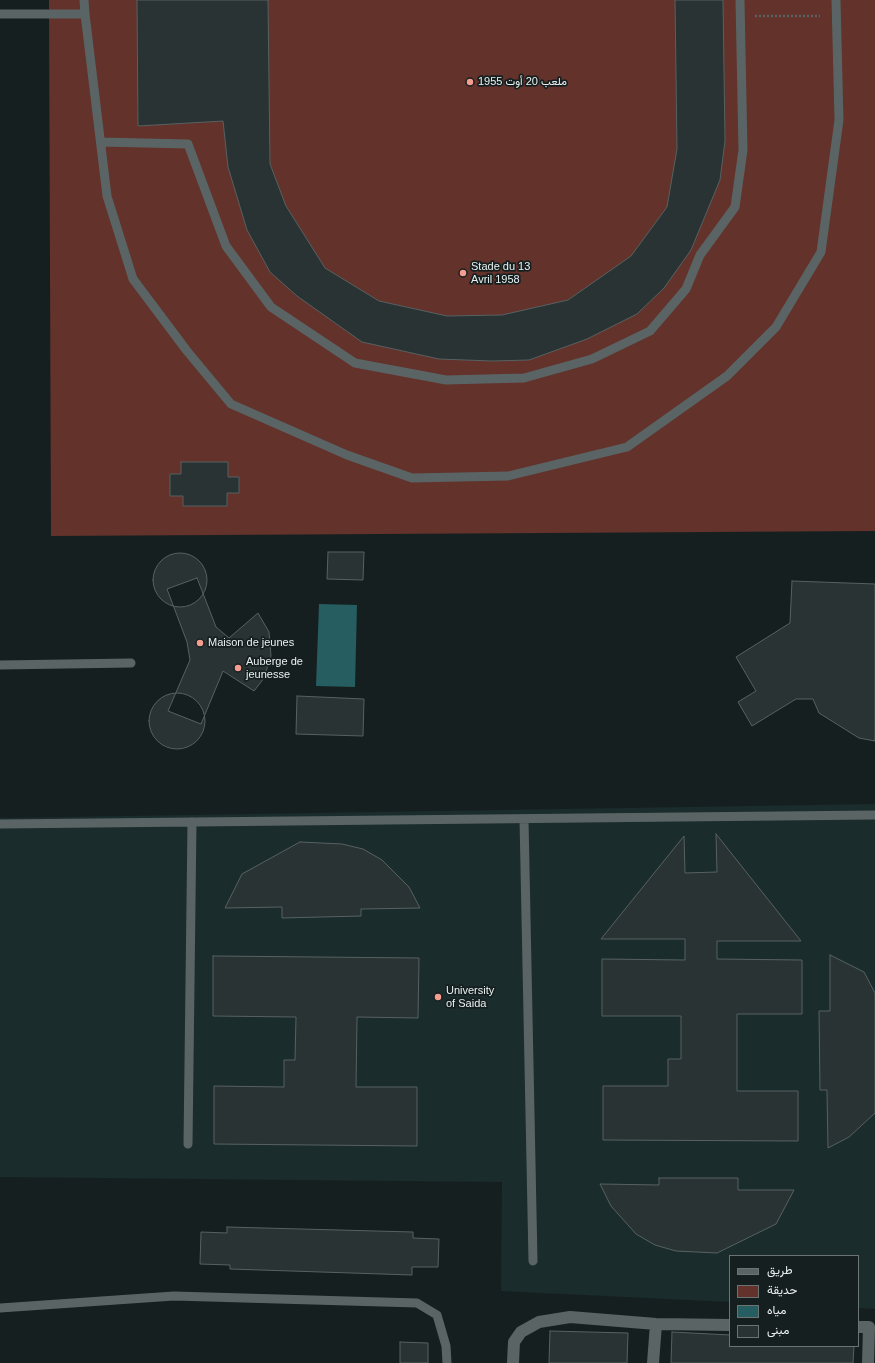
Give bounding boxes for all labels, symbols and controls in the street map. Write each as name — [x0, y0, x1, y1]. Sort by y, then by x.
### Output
place label: ملعب 20 أوت 1955 — [478, 75, 567, 89]
marker: ملعب 20 أوت 1955 — [465, 77, 475, 87]
place label: Stade du 13 Avril 1958 — [471, 260, 530, 286]
marker: Stade du 13 Avril 1958 — [458, 268, 468, 278]
place label: Maison de jeunes — [208, 636, 294, 650]
marker: Maison de jeunes — [195, 638, 205, 648]
place label: Auberge de jeunesse — [246, 655, 303, 681]
marker: Auberge de jeunesse — [233, 663, 243, 673]
place label: University of Saida — [446, 984, 494, 1010]
marker: University of Saida — [433, 992, 443, 1002]
legend — [729, 1255, 859, 1347]
text: طريق — [767, 1263, 792, 1277]
text: حديقة — [767, 1283, 797, 1297]
text: مياه — [767, 1303, 786, 1317]
text: مبنى — [767, 1323, 789, 1337]

